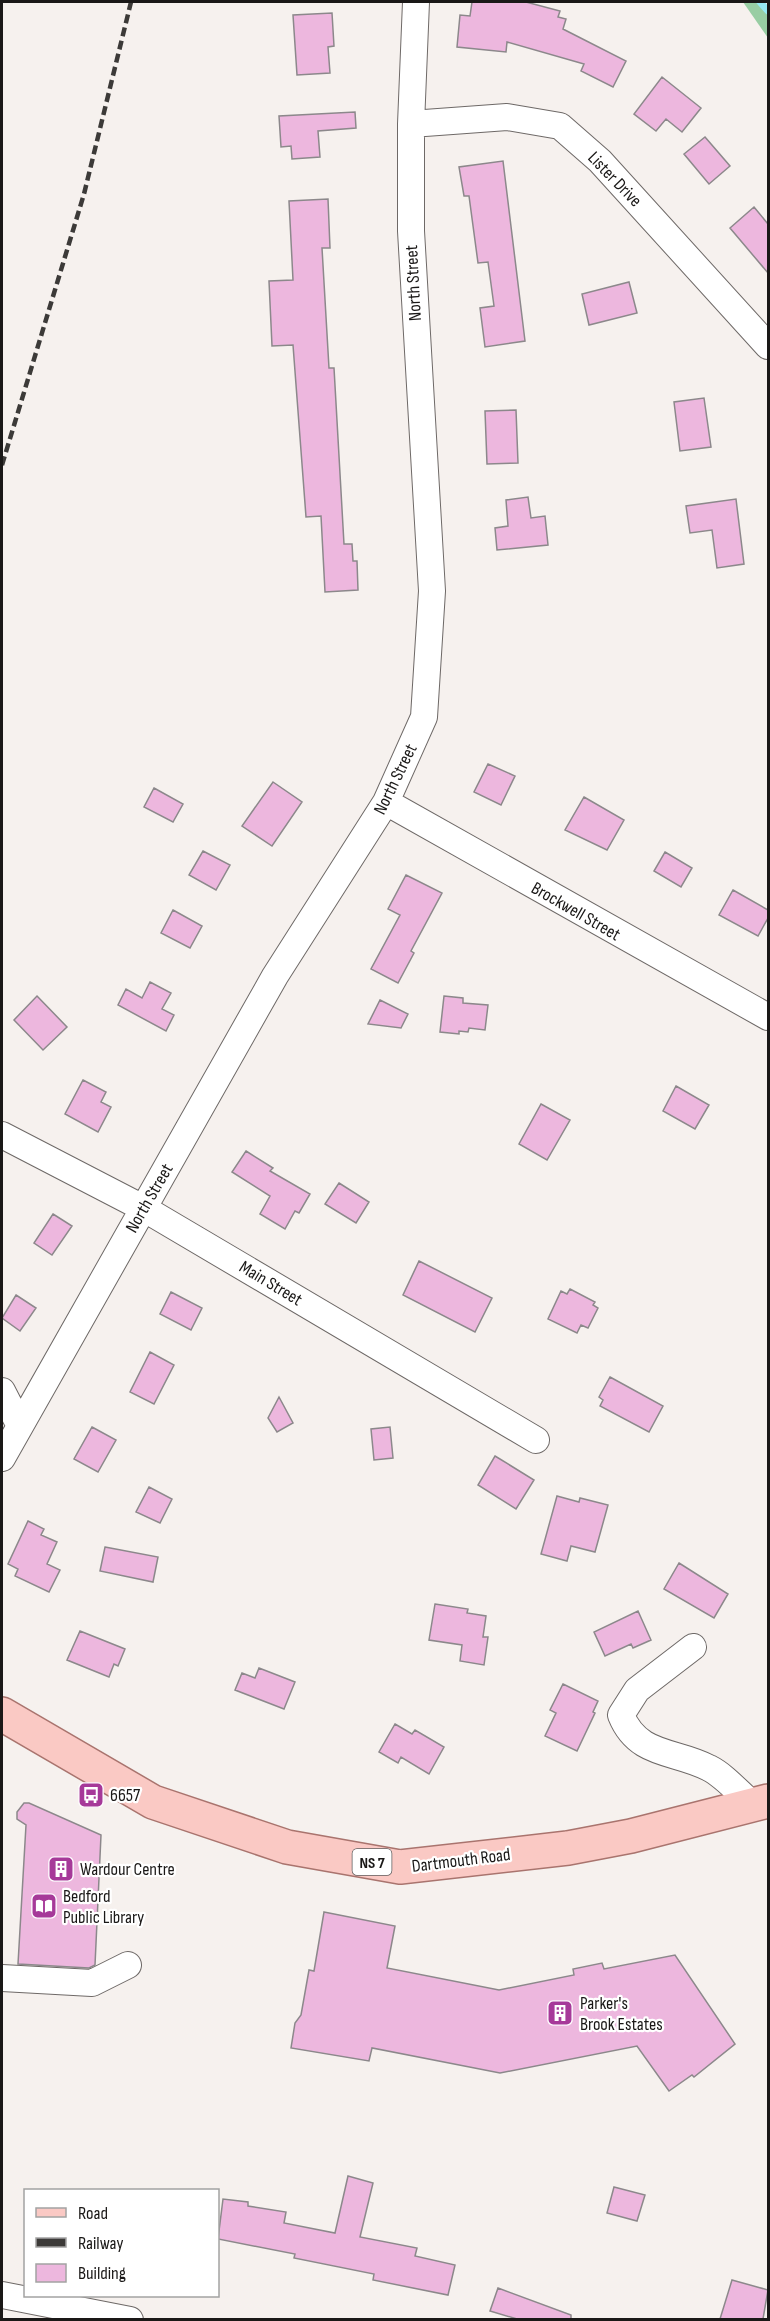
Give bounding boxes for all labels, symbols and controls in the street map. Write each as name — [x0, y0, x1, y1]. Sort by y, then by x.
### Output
street label: Lister Drive — [583, 147, 646, 211]
street label: North Street — [401, 244, 426, 322]
street label: North Street — [369, 740, 422, 818]
street label: Brockwell Street — [528, 878, 624, 946]
street label: North Street — [121, 1160, 178, 1236]
street label: Main Street — [236, 1257, 306, 1311]
bus stop icon: 6657 — [76, 1780, 106, 1810]
place label: 6657 — [110, 1785, 141, 1806]
street label: Dartmouth Road — [411, 1844, 512, 1877]
road number: NS 7 — [352, 1849, 392, 1875]
building icon: Wardour Centre — [46, 1854, 76, 1884]
place label: Wardour Centre — [80, 1859, 175, 1880]
place label: Bedford Public Library — [63, 1886, 144, 1928]
library icon: Bedford Public Library — [29, 1891, 59, 1921]
place label: Parker's Brook Estates — [580, 1993, 663, 2035]
building icon: Parker's Brook Estates — [545, 1998, 575, 2028]
legend — [24, 2189, 219, 2297]
text: Road — [78, 2203, 108, 2224]
text: Railway — [78, 2233, 123, 2254]
text: Building — [78, 2263, 126, 2284]

